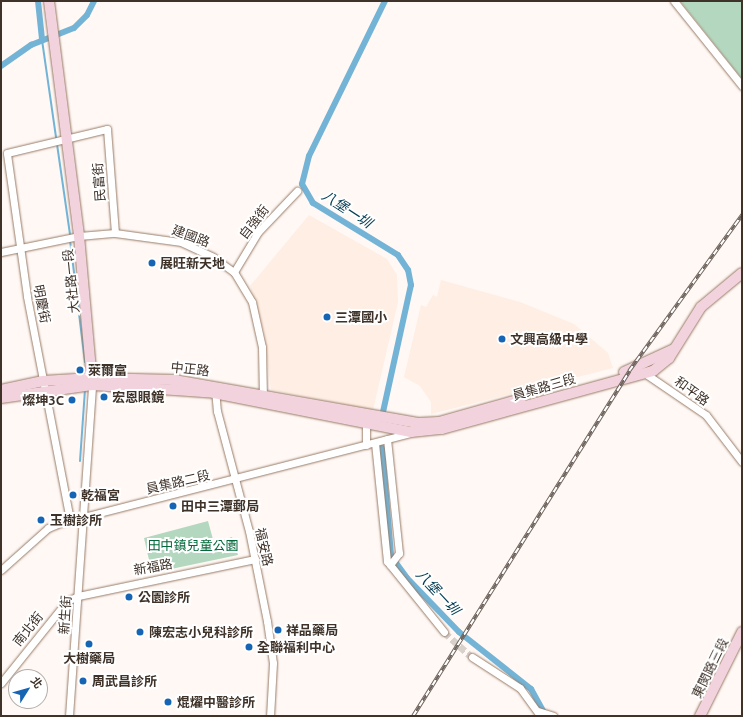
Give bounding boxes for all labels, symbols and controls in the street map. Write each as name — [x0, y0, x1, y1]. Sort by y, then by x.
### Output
street label: 民富街 — [90, 162, 108, 202]
water label: 八堡一圳 — [319, 187, 375, 231]
street label: 自強街 — [236, 202, 272, 242]
street label: 建國路 — [170, 222, 212, 250]
street label: 大社路一段 — [60, 248, 82, 314]
place label: 展旺新天地 — [160, 255, 225, 271]
marker: 展旺新天地 — [147, 258, 157, 268]
street label: 明慶街 — [31, 283, 53, 325]
place label: 三潭國小 — [335, 309, 387, 325]
marker: 三潭國小 — [322, 312, 332, 322]
place label: 文興高級中學 — [510, 331, 588, 347]
marker: 文興高級中學 — [497, 334, 507, 344]
street label: 中正路 — [170, 359, 210, 379]
place label: 萊爾富 — [88, 362, 127, 378]
marker: 萊爾富 — [75, 365, 85, 375]
street label: 員集路三段 — [511, 371, 577, 403]
street label: 和平路 — [672, 373, 712, 409]
place label: 宏恩眼鏡 — [112, 389, 164, 405]
place label: 燦坤3C — [22, 392, 64, 408]
marker: 宏恩眼鏡 — [99, 392, 109, 402]
marker: 燦坤3C — [67, 395, 77, 405]
street label: 員集路二段 — [145, 467, 211, 497]
place label: 乾福宮 — [81, 487, 120, 503]
marker: 乾福宮 — [68, 490, 78, 500]
place label: 田中三潭郵局 — [181, 498, 259, 514]
marker: 田中三潭郵局 — [168, 501, 178, 511]
place label: 玉樹診所 — [50, 512, 102, 528]
marker: 玉樹診所 — [35, 514, 47, 526]
street label: 福安路 — [252, 526, 276, 568]
park label: 田中鎮兒童公園 — [148, 537, 238, 553]
street label: 新福路 — [132, 556, 174, 578]
water label: 八堡一圳 — [413, 566, 463, 618]
place label: 公園診所 — [138, 589, 190, 605]
marker: 公園診所 — [123, 591, 135, 603]
street label: 新生街 — [56, 595, 74, 635]
street label: 南北街 — [10, 609, 46, 649]
place label: 祥品藥局 — [286, 622, 338, 638]
place label: 陳宏志小兒科診所 — [149, 624, 253, 640]
marker: 祥品藥局 — [273, 625, 283, 635]
marker: 陳宏志小兒科診所 — [134, 626, 146, 638]
street label: 東閔路三段 — [689, 635, 731, 701]
marker: 大樹藥局 — [84, 639, 94, 649]
place label: 全聯福利中心 — [257, 639, 335, 655]
marker: 全聯福利中心 — [244, 642, 254, 652]
place label: 大樹藥局 — [63, 650, 115, 666]
north arrow — [8, 669, 48, 709]
place label: 周武昌診所 — [92, 673, 157, 689]
text: 北 — [29, 674, 45, 690]
marker: 周武昌診所 — [77, 675, 89, 687]
place label: 焜燿中醫診所 — [177, 694, 255, 710]
marker: 焜燿中醫診所 — [162, 696, 174, 708]

